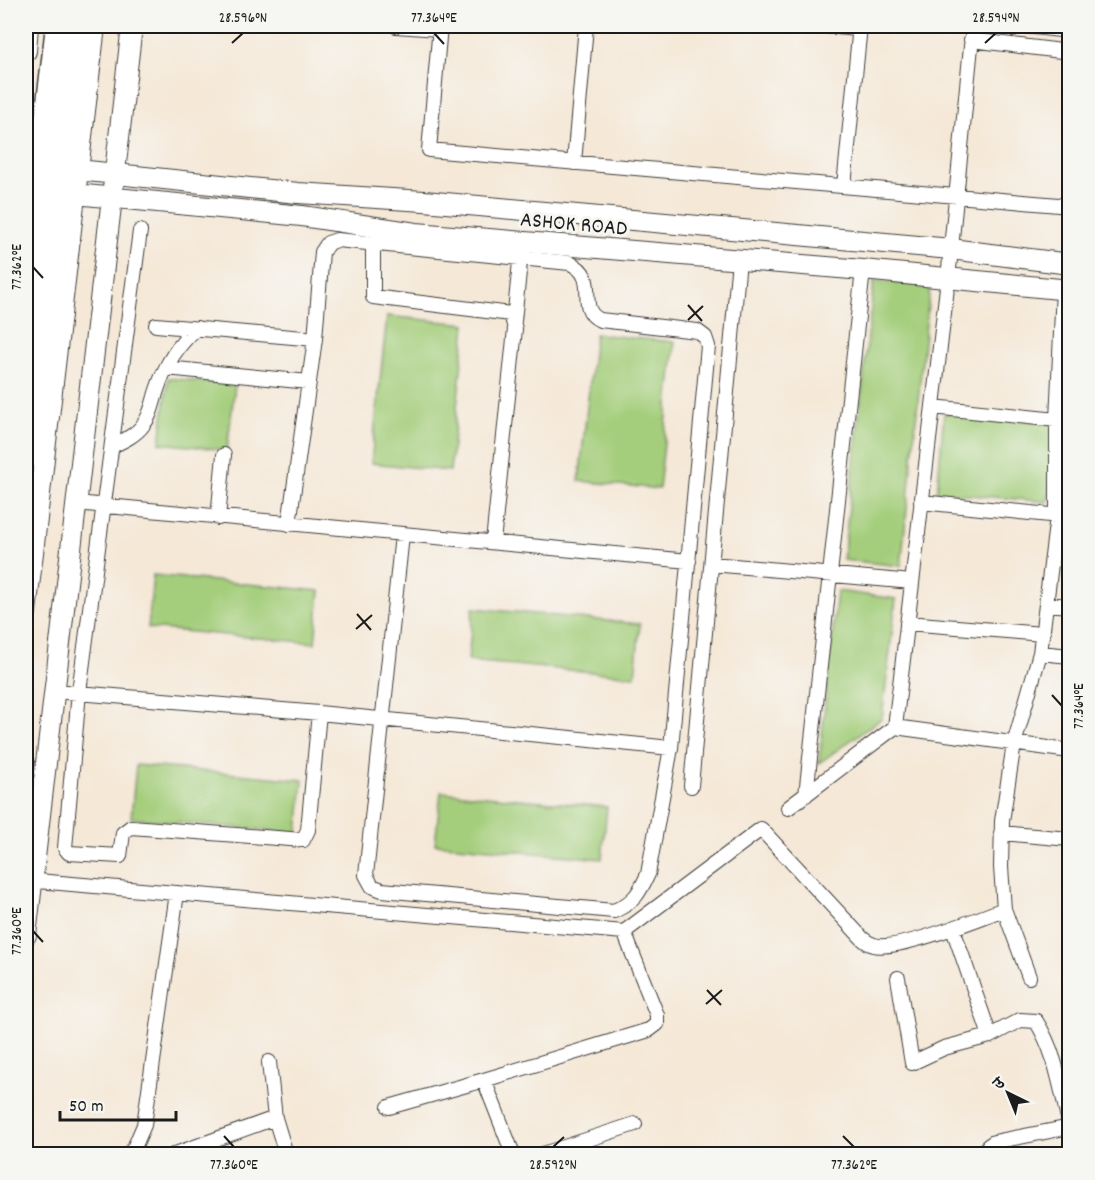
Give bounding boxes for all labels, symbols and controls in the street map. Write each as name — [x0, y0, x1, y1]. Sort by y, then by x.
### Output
text: 28.596°N — [219, 8, 267, 30]
text: 77.364°E — [411, 8, 457, 30]
text: 28.594°N — [972, 8, 1020, 30]
street label: ASHOK ROAD — [519, 205, 629, 246]
text: 77.362°E — [7, 244, 29, 290]
text: 77.364°E — [1069, 683, 1091, 729]
text: 77.360°E — [7, 907, 29, 955]
north arrow — [978, 1063, 1038, 1123]
text: उ — [988, 1072, 1011, 1096]
scale bar — [60, 1084, 176, 1122]
text: 50 m — [69, 1095, 104, 1120]
text: 77.360°E — [210, 1155, 258, 1177]
text: 28.592°N — [529, 1155, 577, 1177]
text: 77.362°E — [831, 1155, 877, 1177]

